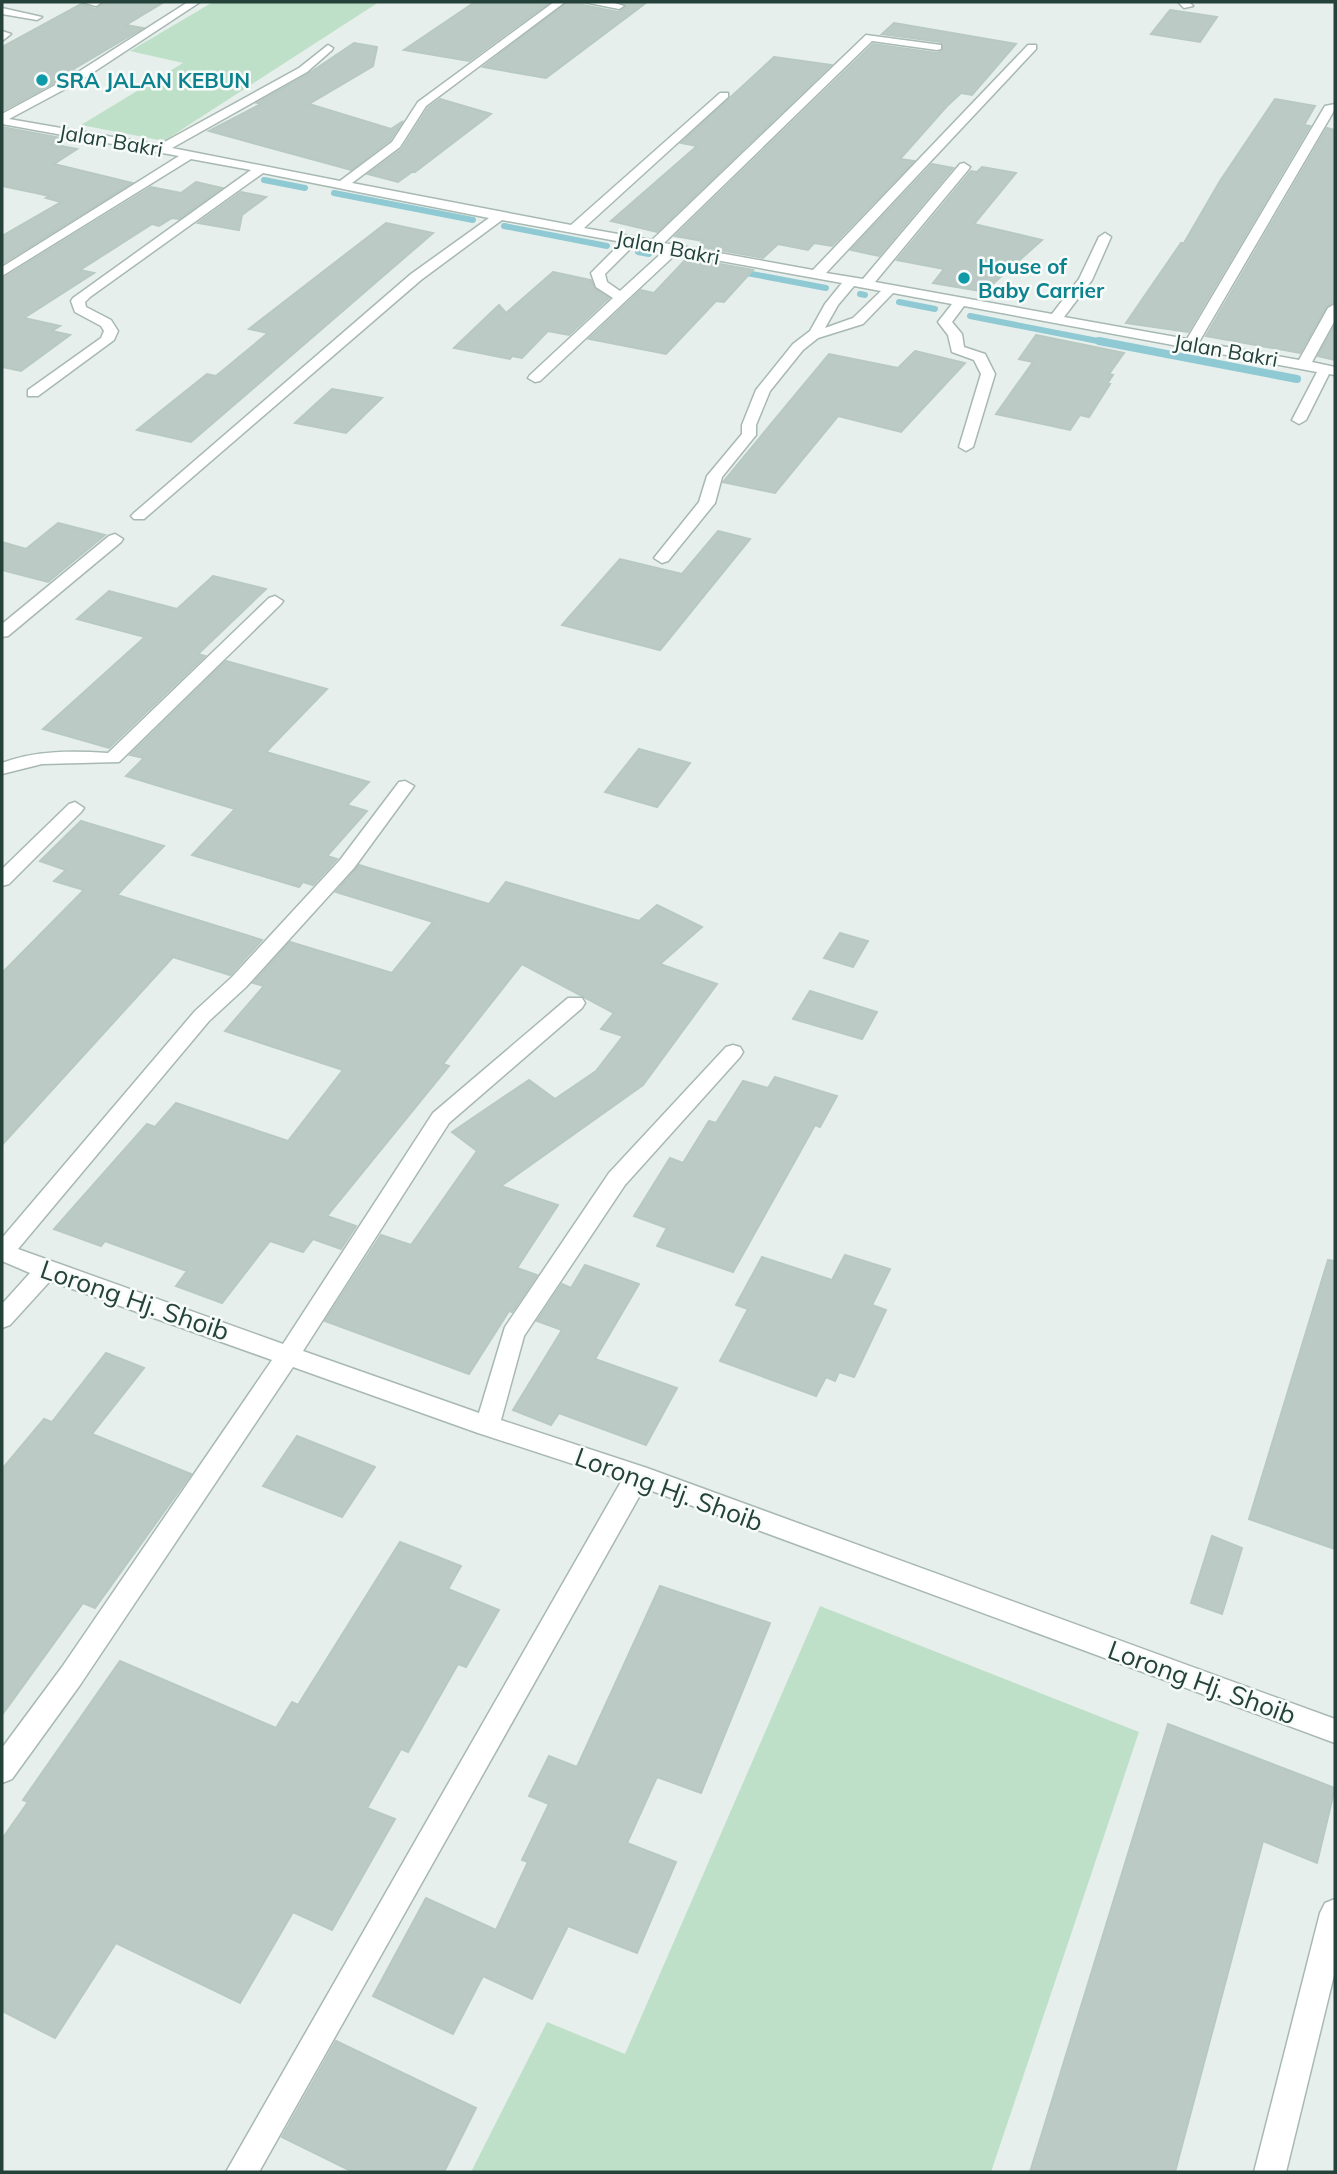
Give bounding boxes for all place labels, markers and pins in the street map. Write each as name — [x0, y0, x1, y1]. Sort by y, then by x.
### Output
place label: SRA JALAN KEBUN — [56, 67, 250, 93]
marker: SRA JALAN KEBUN — [34, 72, 50, 88]
place label: House of Baby Carrier — [978, 253, 1105, 303]
marker: House of Baby Carrier — [956, 270, 972, 286]

